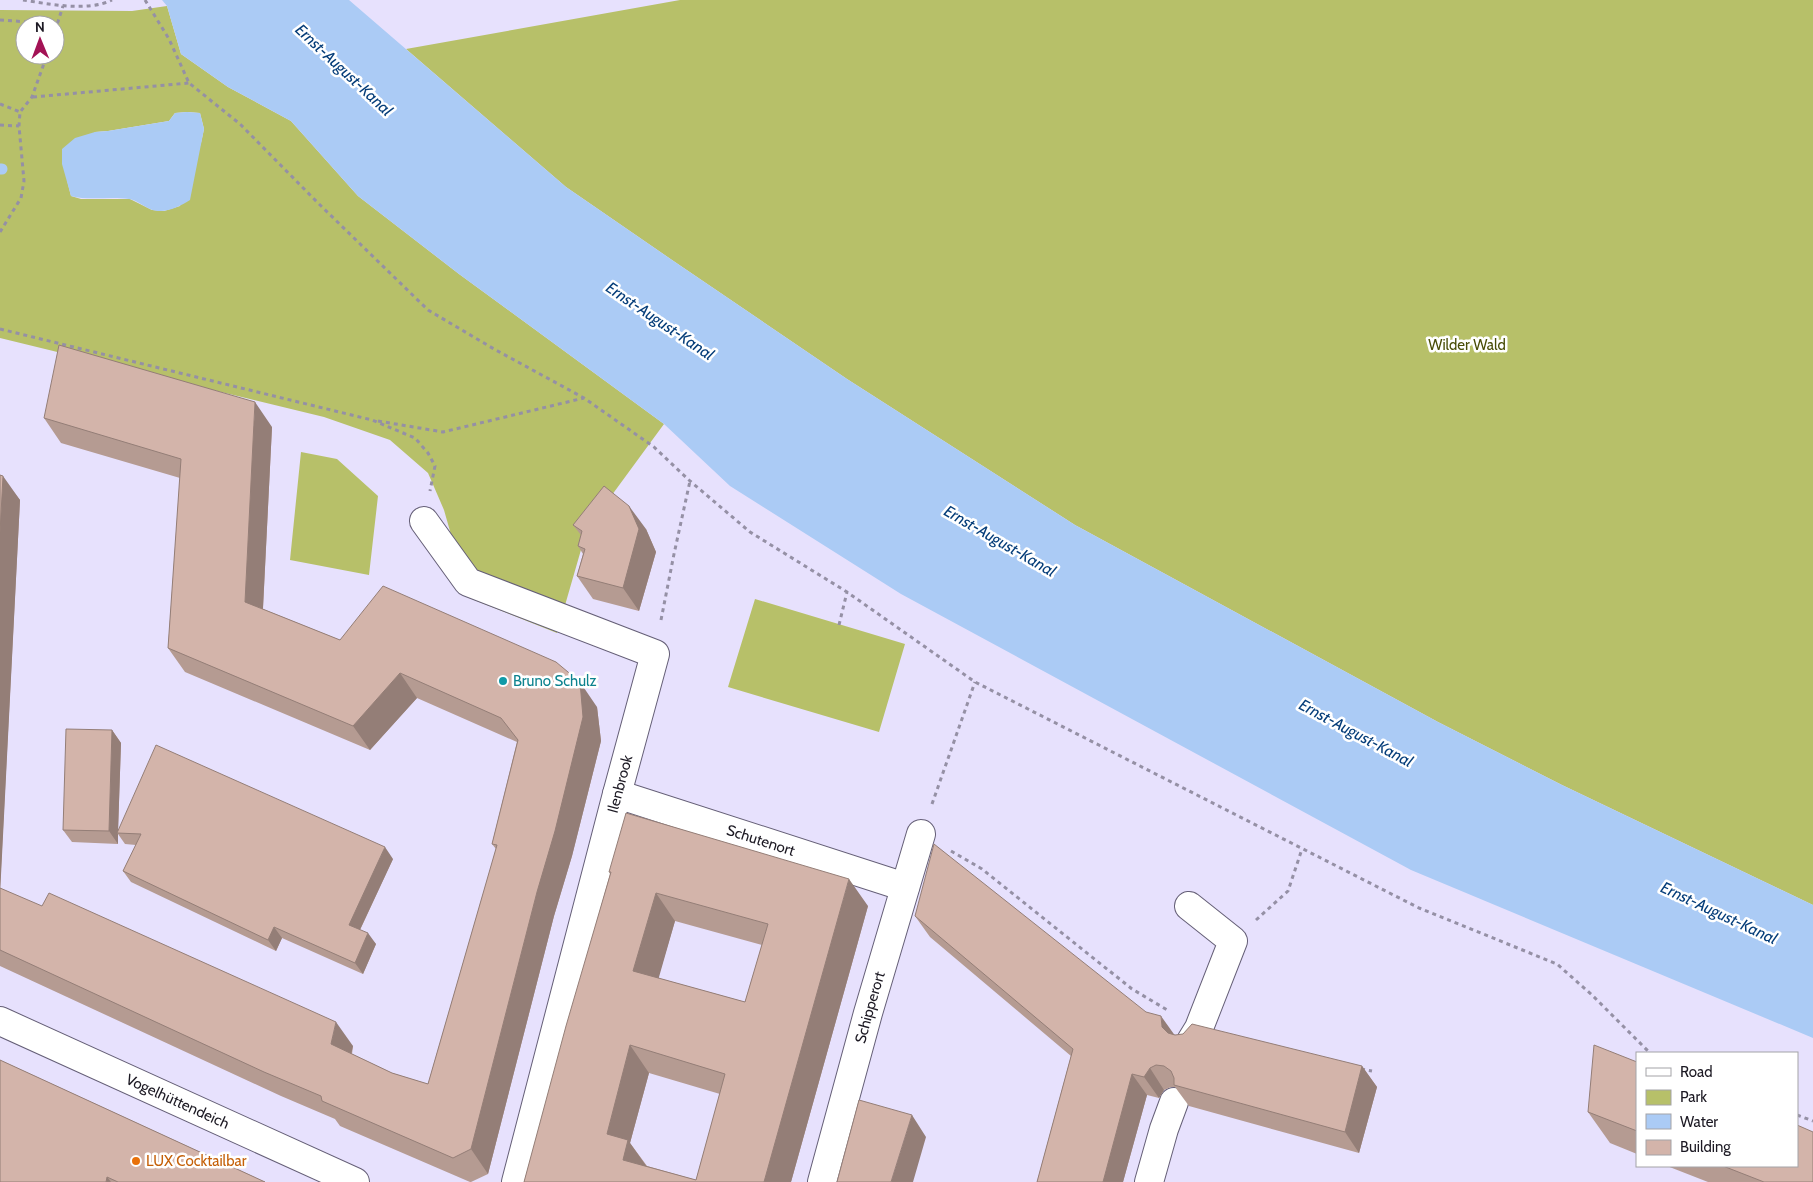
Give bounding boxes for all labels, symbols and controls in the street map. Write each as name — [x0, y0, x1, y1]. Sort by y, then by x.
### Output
north arrow — [15, 15, 65, 65]
text: N — [35, 18, 45, 36]
water label: Ernst-August-Kanal — [291, 20, 397, 120]
water label: Ernst-August-Kanal — [602, 278, 718, 364]
park label: Wilder Wald — [1428, 336, 1506, 354]
water label: Ernst-August-Kanal — [941, 501, 1060, 581]
place label: Bruno Schulz — [513, 672, 597, 690]
marker: Bruno Schulz — [497, 675, 509, 687]
water label: Ernst-August-Kanal — [1296, 695, 1416, 771]
street label: Ilenbrook — [604, 753, 636, 815]
street label: Schutenort — [724, 821, 797, 860]
water label: Ernst-August-Kanal — [1658, 878, 1780, 948]
street label: Schipperort — [851, 969, 889, 1045]
legend — [1636, 1052, 1798, 1167]
text: Road — [1680, 1063, 1713, 1081]
street label: Vogelhüttendeich — [123, 1070, 232, 1133]
text: Park — [1680, 1088, 1707, 1106]
text: Water — [1680, 1113, 1718, 1131]
text: Building — [1680, 1138, 1731, 1156]
place label: LUX Cocktailbar — [146, 1152, 247, 1170]
marker: LUX Cocktailbar — [130, 1155, 142, 1167]

